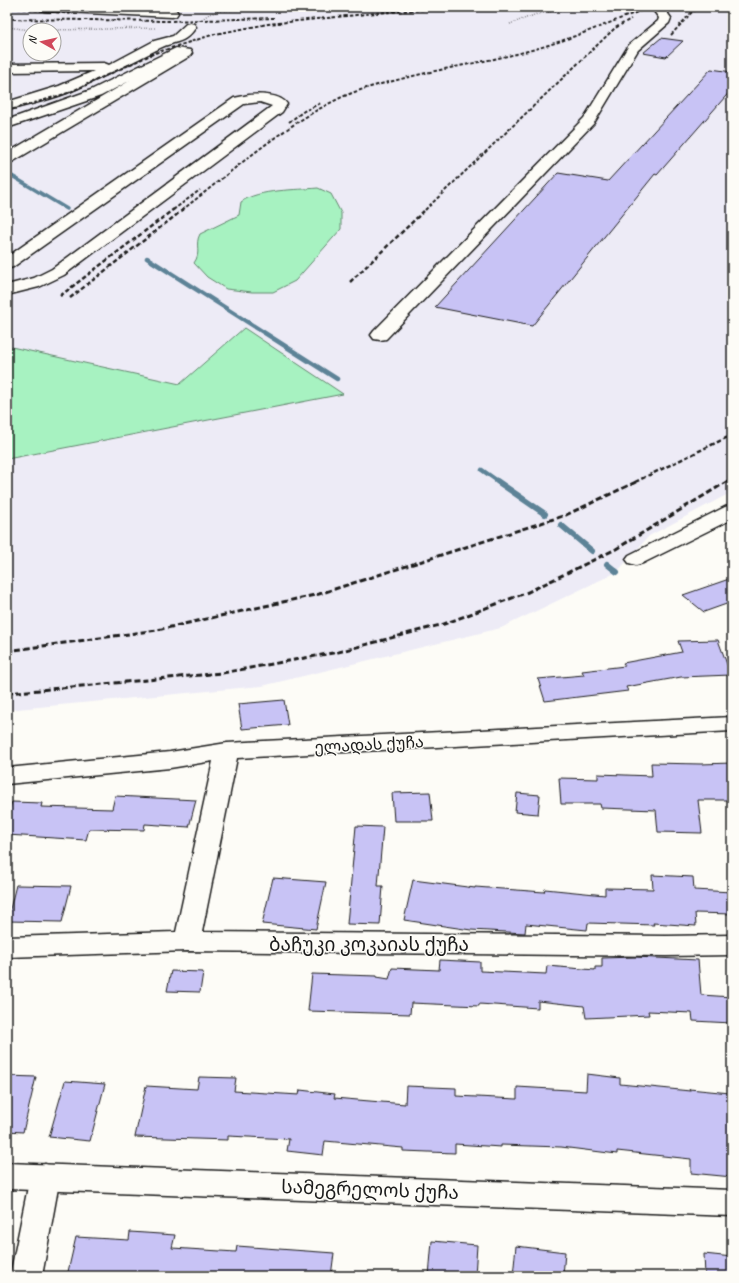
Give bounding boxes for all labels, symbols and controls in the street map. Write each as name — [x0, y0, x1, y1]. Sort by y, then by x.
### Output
north arrow — [22, 22, 62, 62]
text: N — [25, 34, 40, 45]
street label: ელადას ქუჩა — [314, 732, 424, 758]
street label: ბაჩუკი კოკაიას ქუჩა — [269, 933, 469, 957]
street label: სამეგრელოს ქუჩა — [281, 1175, 459, 1205]

